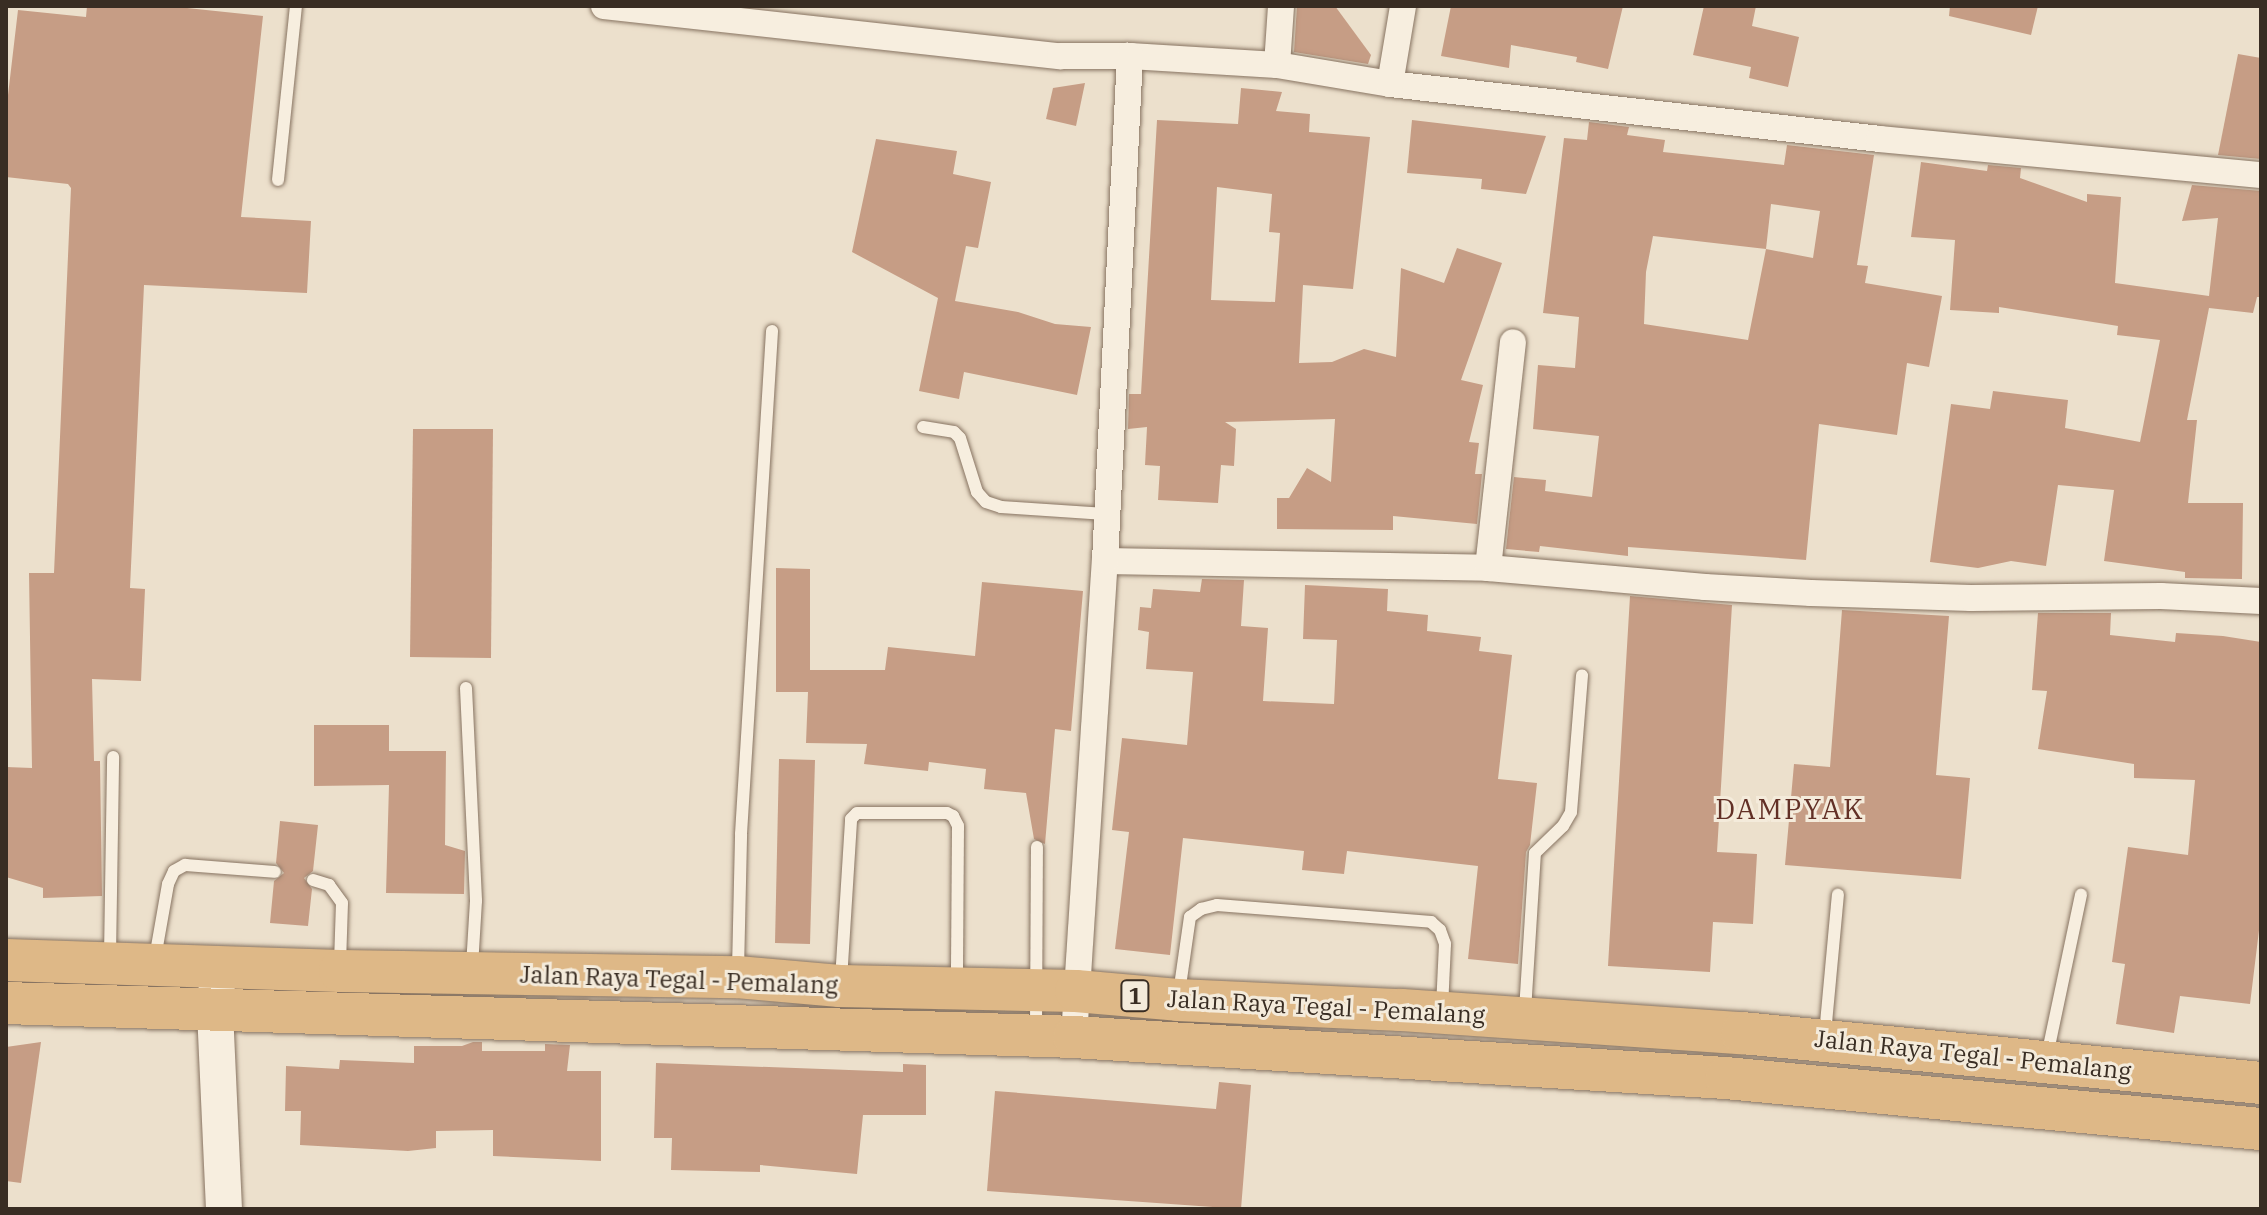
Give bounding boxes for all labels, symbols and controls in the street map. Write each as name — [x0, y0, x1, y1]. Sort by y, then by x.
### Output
district label: DAMPYAK — [1715, 792, 1865, 826]
street label: Jalan Raya Tegal - Pemalang — [519, 960, 839, 1000]
road number: 1 — [1119, 978, 1151, 1014]
street label: Jalan Raya Tegal - Pemalang — [1166, 984, 1486, 1030]
street label: Jalan Raya Tegal - Pemalang — [1813, 1024, 2133, 1086]

